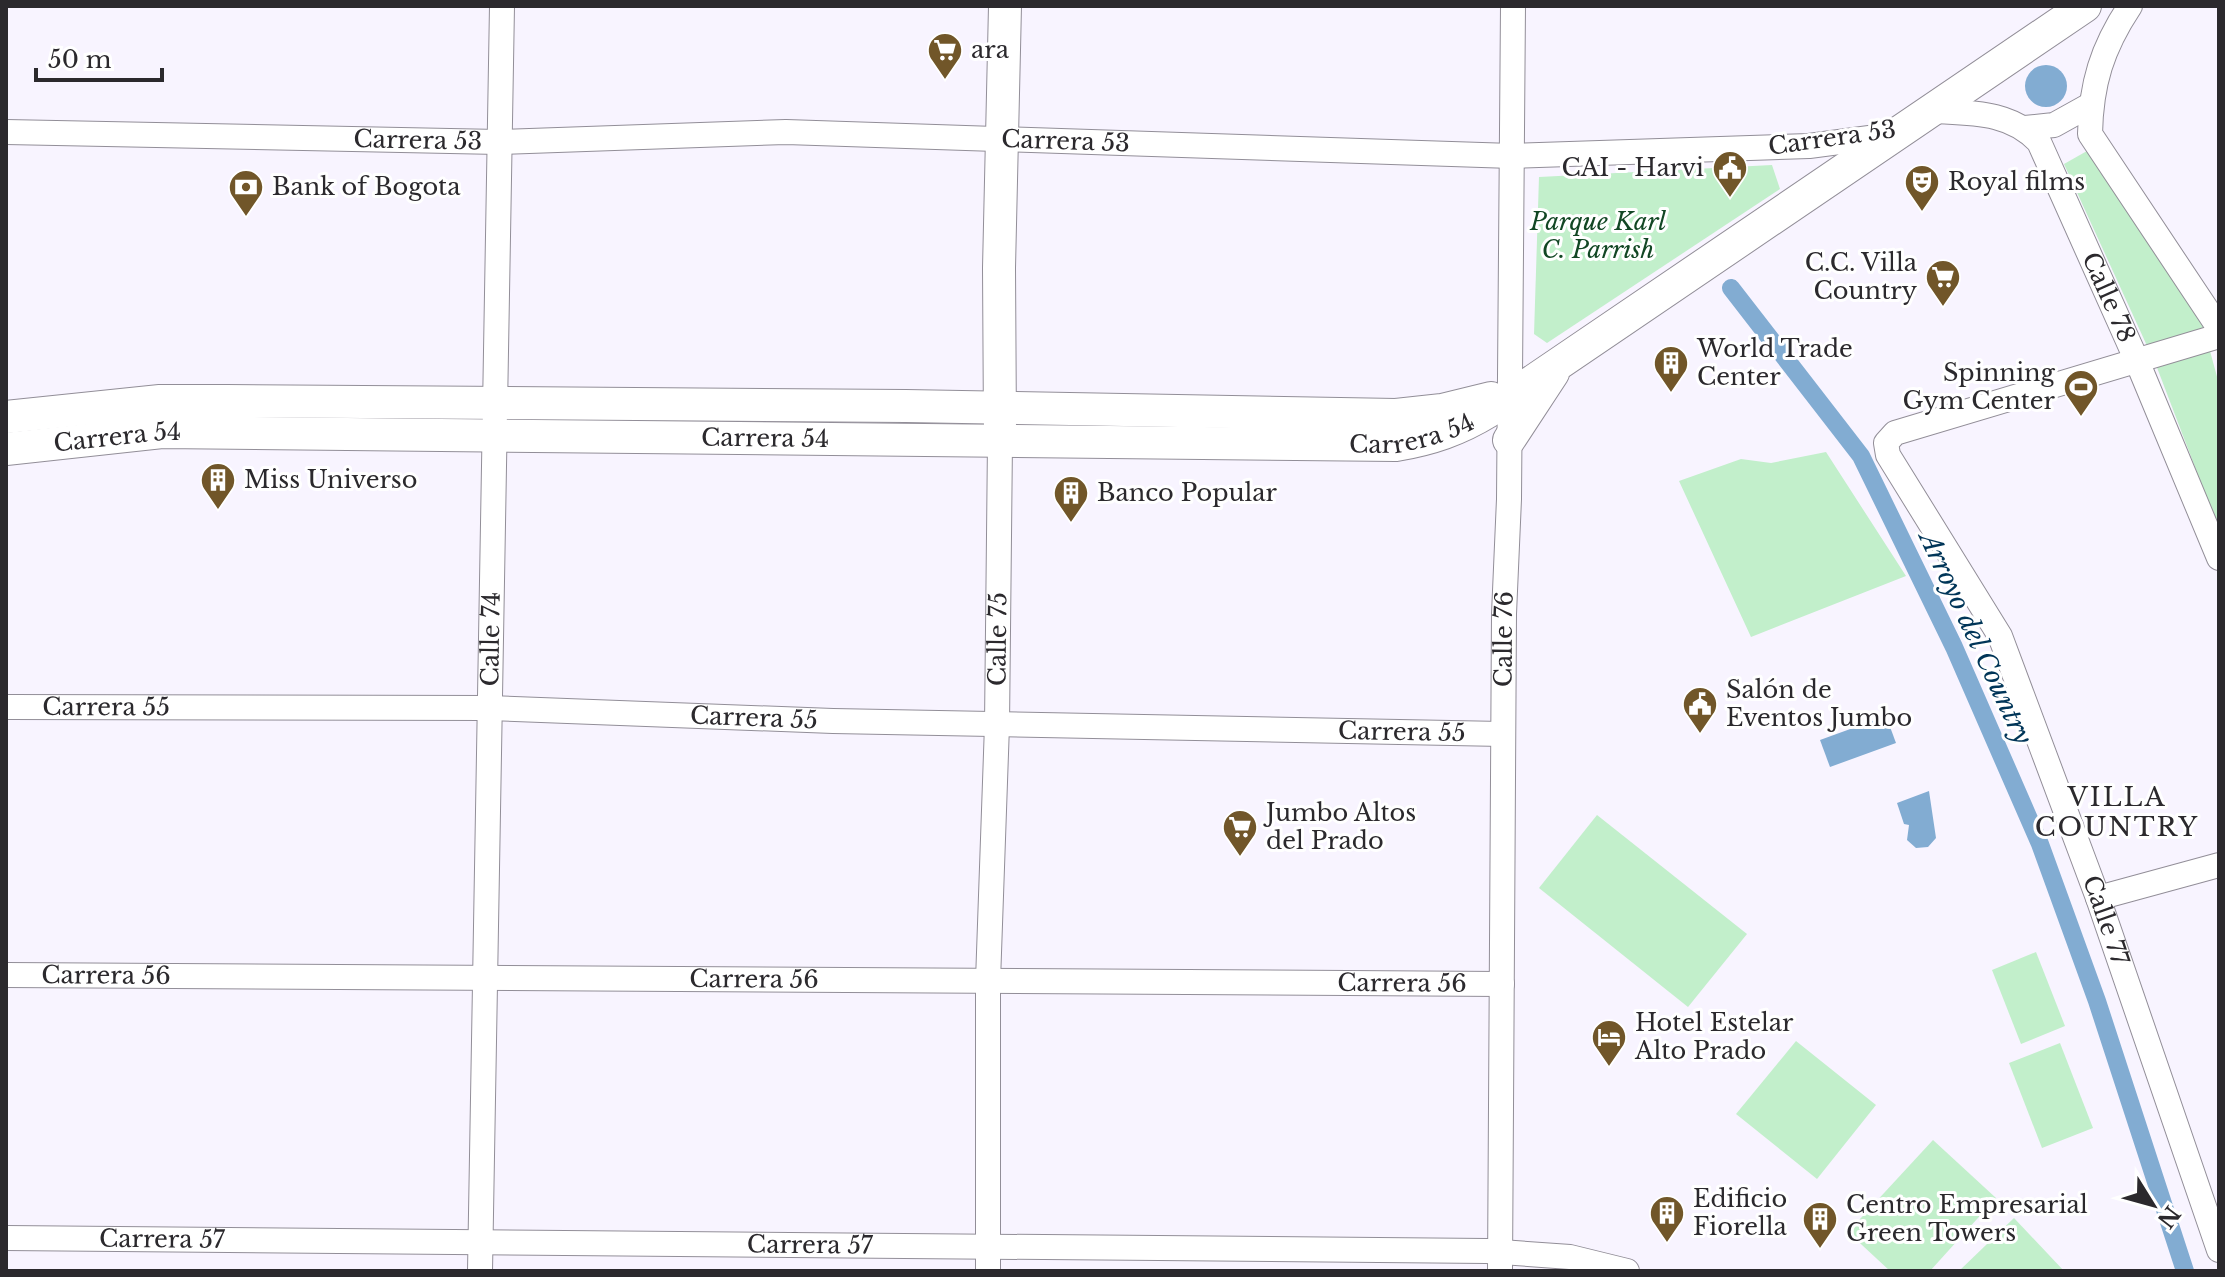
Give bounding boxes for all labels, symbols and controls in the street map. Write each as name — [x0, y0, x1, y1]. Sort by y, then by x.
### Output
supermarket icon: ara — [926, 31, 964, 81]
scale bar — [36, 32, 162, 82]
place label: ara — [971, 35, 1010, 64]
text: 50 m — [48, 45, 112, 74]
street label: Carrera 53 — [1766, 114, 1898, 161]
street label: Carrera 53 — [353, 124, 483, 156]
street label: Carrera 53 — [1001, 124, 1130, 157]
public building icon: CAI - Harvi — [1711, 149, 1749, 199]
place label: CAI - Harvi — [1562, 153, 1704, 182]
theatre icon: Royal films — [1903, 163, 1941, 213]
place label: Royal films — [1948, 167, 2085, 196]
bank icon: Bank of Bogota — [227, 168, 265, 218]
place label: Bank of Bogota — [272, 172, 461, 201]
park label: Parque Karl C. Parrish — [1529, 207, 1666, 264]
place label: C.C. Villa Country — [1805, 248, 1918, 305]
street label: Calle 78 — [2076, 248, 2142, 347]
supermarket icon: C.C. Villa Country — [1924, 258, 1962, 308]
place label: World Trade Center — [1696, 334, 1853, 391]
building icon: World Trade Center — [1652, 344, 1690, 394]
place label: Spinning Gym Center — [1903, 358, 2056, 415]
sports icon: Spinning Gym Center — [2062, 368, 2100, 418]
street label: Carrera 54 — [1349, 407, 1479, 459]
street label: Carrera 54 — [52, 417, 181, 458]
street label: Carrera 54 — [701, 423, 829, 453]
building icon: Miss Universo — [199, 461, 237, 511]
place label: Miss Universo — [244, 465, 417, 494]
building icon: Banco Popular — [1052, 474, 1090, 524]
place label: Banco Popular — [1097, 478, 1278, 507]
water label: Arroyo del Country — [1911, 524, 2040, 750]
street label: Calle 76 — [1489, 590, 1519, 687]
street label: Calle 74 — [475, 592, 506, 687]
street label: Calle 75 — [982, 592, 1012, 686]
place label: Salón de Eventos Jumbo — [1726, 675, 1912, 732]
public building icon: Salón de Eventos Jumbo — [1681, 685, 1719, 735]
street label: Carrera 55 — [42, 692, 170, 721]
street label: Carrera 55 — [690, 701, 818, 734]
street label: Carrera 55 — [1338, 716, 1466, 747]
district label: VILLA COUNTRY — [2035, 781, 2199, 843]
place label: Jumbo Altos del Prado — [1263, 798, 1416, 855]
supermarket icon: Jumbo Altos del Prado — [1221, 808, 1259, 858]
street label: Calle 77 — [2077, 871, 2135, 970]
street label: Carrera 56 — [41, 960, 171, 990]
street label: Carrera 56 — [689, 964, 819, 994]
street label: Carrera 56 — [1337, 968, 1467, 998]
place label: Hotel Estelar Alto Prado — [1634, 1008, 1794, 1065]
hotel icon: Hotel Estelar Alto Prado — [1590, 1018, 1628, 1068]
north arrow — [2113, 1165, 2193, 1245]
place label: Edificio Fiorella — [1693, 1184, 1787, 1241]
place label: Centro Empresarial Green Towers — [1846, 1190, 2088, 1247]
building icon: Edificio Fiorella — [1648, 1194, 1686, 1244]
building icon: Centro Empresarial Green Towers — [1801, 1200, 1839, 1250]
text: N — [2151, 1200, 2186, 1233]
street label: Carrera 57 — [99, 1224, 226, 1254]
street label: Carrera 57 — [747, 1230, 874, 1260]

